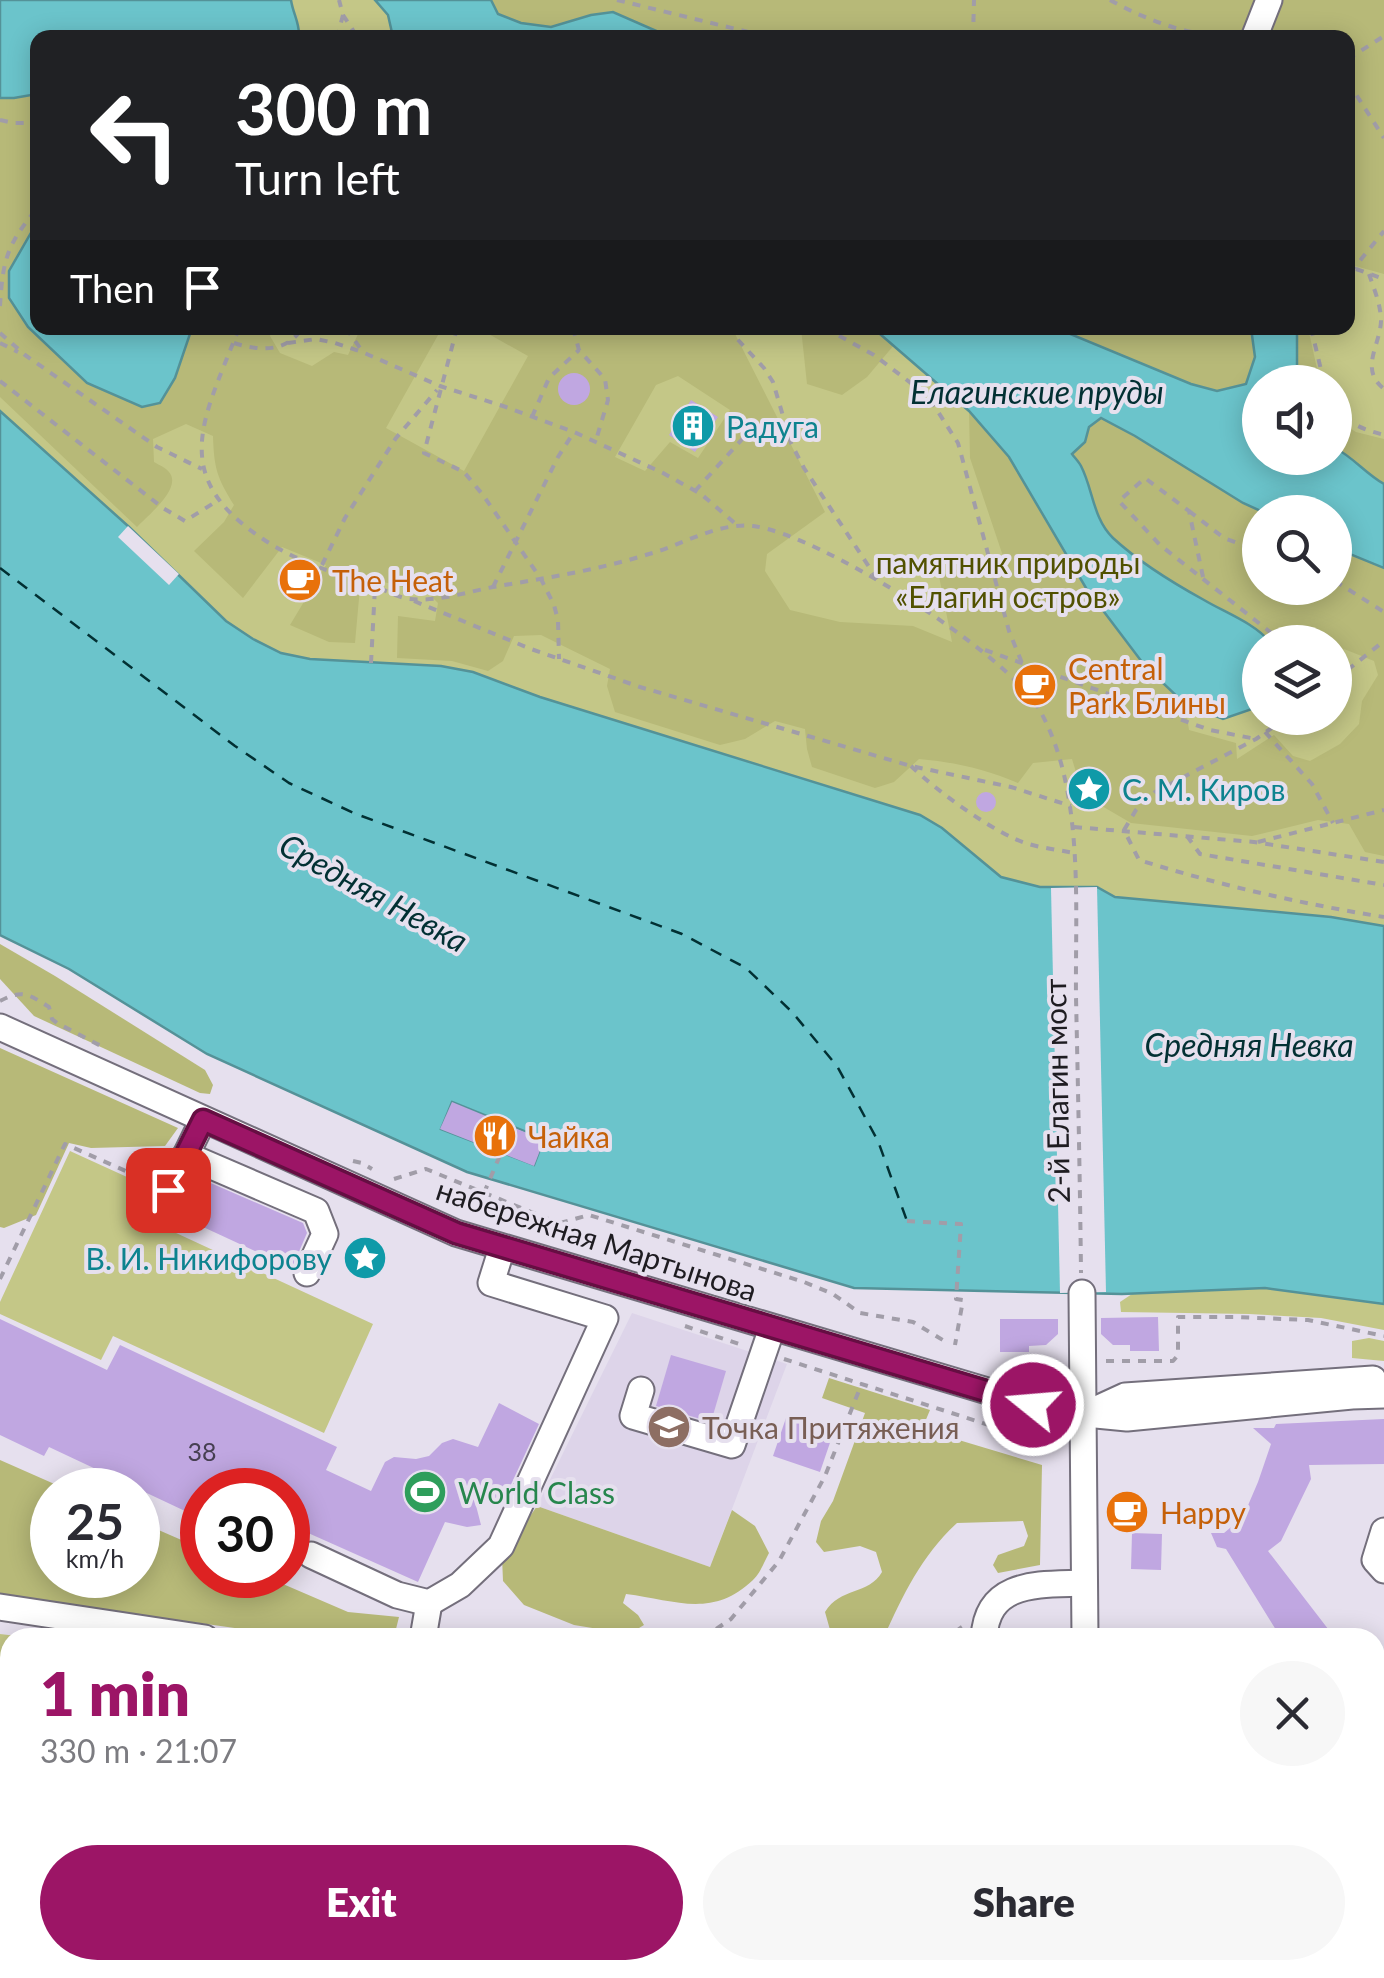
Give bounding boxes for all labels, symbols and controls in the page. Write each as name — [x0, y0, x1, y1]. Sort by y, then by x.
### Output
text: 300 m — [235, 66, 432, 150]
icon: left — [70, 70, 200, 200]
text: Turn left — [235, 151, 400, 205]
icon: arrive — [175, 260, 230, 315]
text: Then — [70, 265, 155, 311]
map controls — [1242, 365, 1352, 735]
button: sound — [1242, 365, 1352, 475]
water label: Елагинские пруды — [910, 372, 1164, 411]
building icon: Радуга — [670, 403, 716, 449]
place label: Радуга — [726, 408, 819, 444]
button: search — [1242, 495, 1352, 605]
park label: памятник природы «Елагин остров» — [876, 544, 1140, 614]
cafe icon: The Heat — [277, 557, 323, 603]
place label: The Heat — [332, 562, 454, 598]
button: layers — [1242, 625, 1352, 735]
place label: Central Park Блины — [1068, 650, 1226, 720]
cafe icon: Central Park Блины — [1012, 662, 1058, 708]
place icon: С. М. Киров — [1066, 766, 1112, 812]
place label: С. М. Киров — [1122, 771, 1285, 807]
water label: Средняя Невка — [273, 824, 475, 960]
street label: 2-й Елагин мост — [1036, 978, 1076, 1204]
water label: Средняя Невка — [1145, 1025, 1354, 1064]
restaurant icon: Чайка — [472, 1113, 518, 1159]
place label: Чайка — [528, 1118, 610, 1154]
pin — [126, 1148, 211, 1233]
icon: arrive — [141, 1163, 196, 1218]
street label: набережная Мартынова — [432, 1170, 762, 1308]
place icon: В. И. Никифорову — [342, 1235, 388, 1281]
place label: В. И. Никифорову — [86, 1240, 333, 1276]
position arrow — [981, 1353, 1085, 1457]
school or university icon: Точка Притяжения — [646, 1404, 692, 1450]
place label: Точка Притяжения — [702, 1409, 960, 1445]
house number: 38 — [187, 1436, 217, 1466]
speed limit sign: 30 — [180, 1468, 310, 1598]
sports icon: World Class — [402, 1469, 448, 1515]
place label: World Class — [458, 1474, 615, 1510]
cafe icon: Happy — [1104, 1489, 1150, 1535]
text: 25 — [66, 1491, 124, 1551]
place label: Happy — [1160, 1494, 1247, 1530]
text: km/h — [66, 1543, 124, 1573]
text: 1 min — [40, 1657, 190, 1729]
button: close — [1240, 1661, 1345, 1766]
text: 330 m · 21:07 — [40, 1731, 237, 1770]
button: Exit — [40, 1845, 683, 1960]
button: Share — [703, 1845, 1345, 1960]

